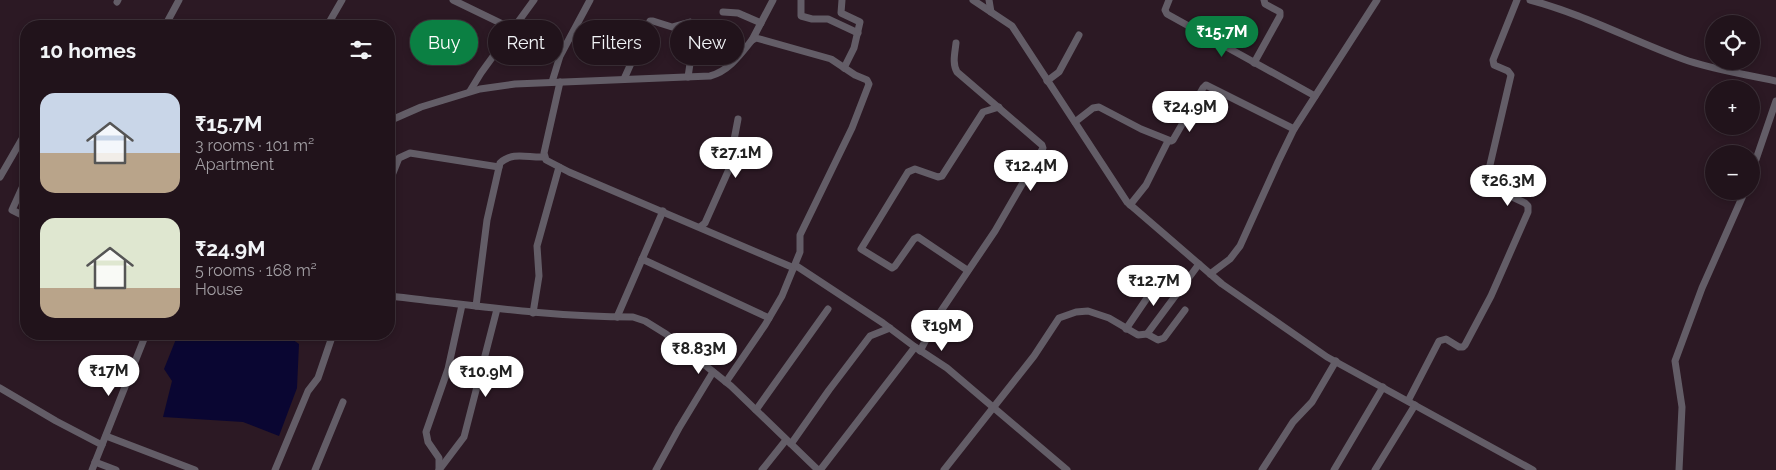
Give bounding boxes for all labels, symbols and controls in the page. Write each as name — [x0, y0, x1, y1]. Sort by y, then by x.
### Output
pin: ₹15.7M — [1181, 15, 1263, 58]
map controls — [1705, 15, 1760, 200]
button: locate — [1705, 15, 1760, 70]
chip: Buy — [410, 20, 478, 65]
chip: Rent — [488, 20, 563, 65]
chip: Filters — [573, 20, 660, 65]
chip: New — [670, 20, 744, 65]
text: ₹15.7M — [1196, 22, 1248, 41]
icon: filters — [347, 36, 375, 64]
text: 10 homes — [40, 38, 136, 63]
button: + — [1705, 80, 1760, 135]
pin: ₹24.9M — [1149, 90, 1231, 133]
text: ₹24.9M — [1163, 97, 1217, 116]
text: ₹15.7M — [195, 111, 263, 136]
icon: home — [80, 113, 140, 173]
text: 3 rooms · 101 m² — [195, 136, 314, 155]
pin: ₹27.1M — [695, 136, 777, 179]
text: ₹27.1M — [710, 143, 762, 162]
button: − — [1705, 145, 1760, 200]
pin: ₹12.4M — [990, 150, 1072, 192]
text: Apartment — [195, 155, 274, 174]
text: ₹12.4M — [1005, 156, 1057, 175]
pin: ₹26.3M — [1467, 164, 1549, 207]
text: ₹26.3M — [1481, 171, 1535, 190]
text: ₹24.9M — [195, 236, 265, 261]
icon: home — [80, 238, 140, 298]
text: 5 rooms · 168 m² — [195, 261, 317, 280]
pin: ₹12.7M — [1113, 264, 1195, 307]
text: ₹12.7M — [1128, 271, 1180, 290]
text: House — [195, 280, 243, 299]
pin: ₹19M — [912, 310, 972, 352]
text: ₹19M — [922, 316, 962, 335]
pin: ₹8.83M — [658, 332, 740, 375]
text: ₹8.83M — [672, 339, 726, 358]
pin: ₹17M — [79, 354, 139, 397]
pin: ₹10.9M — [445, 356, 527, 398]
text: ₹17M — [89, 361, 129, 380]
text: ₹10.9M — [459, 362, 513, 381]

